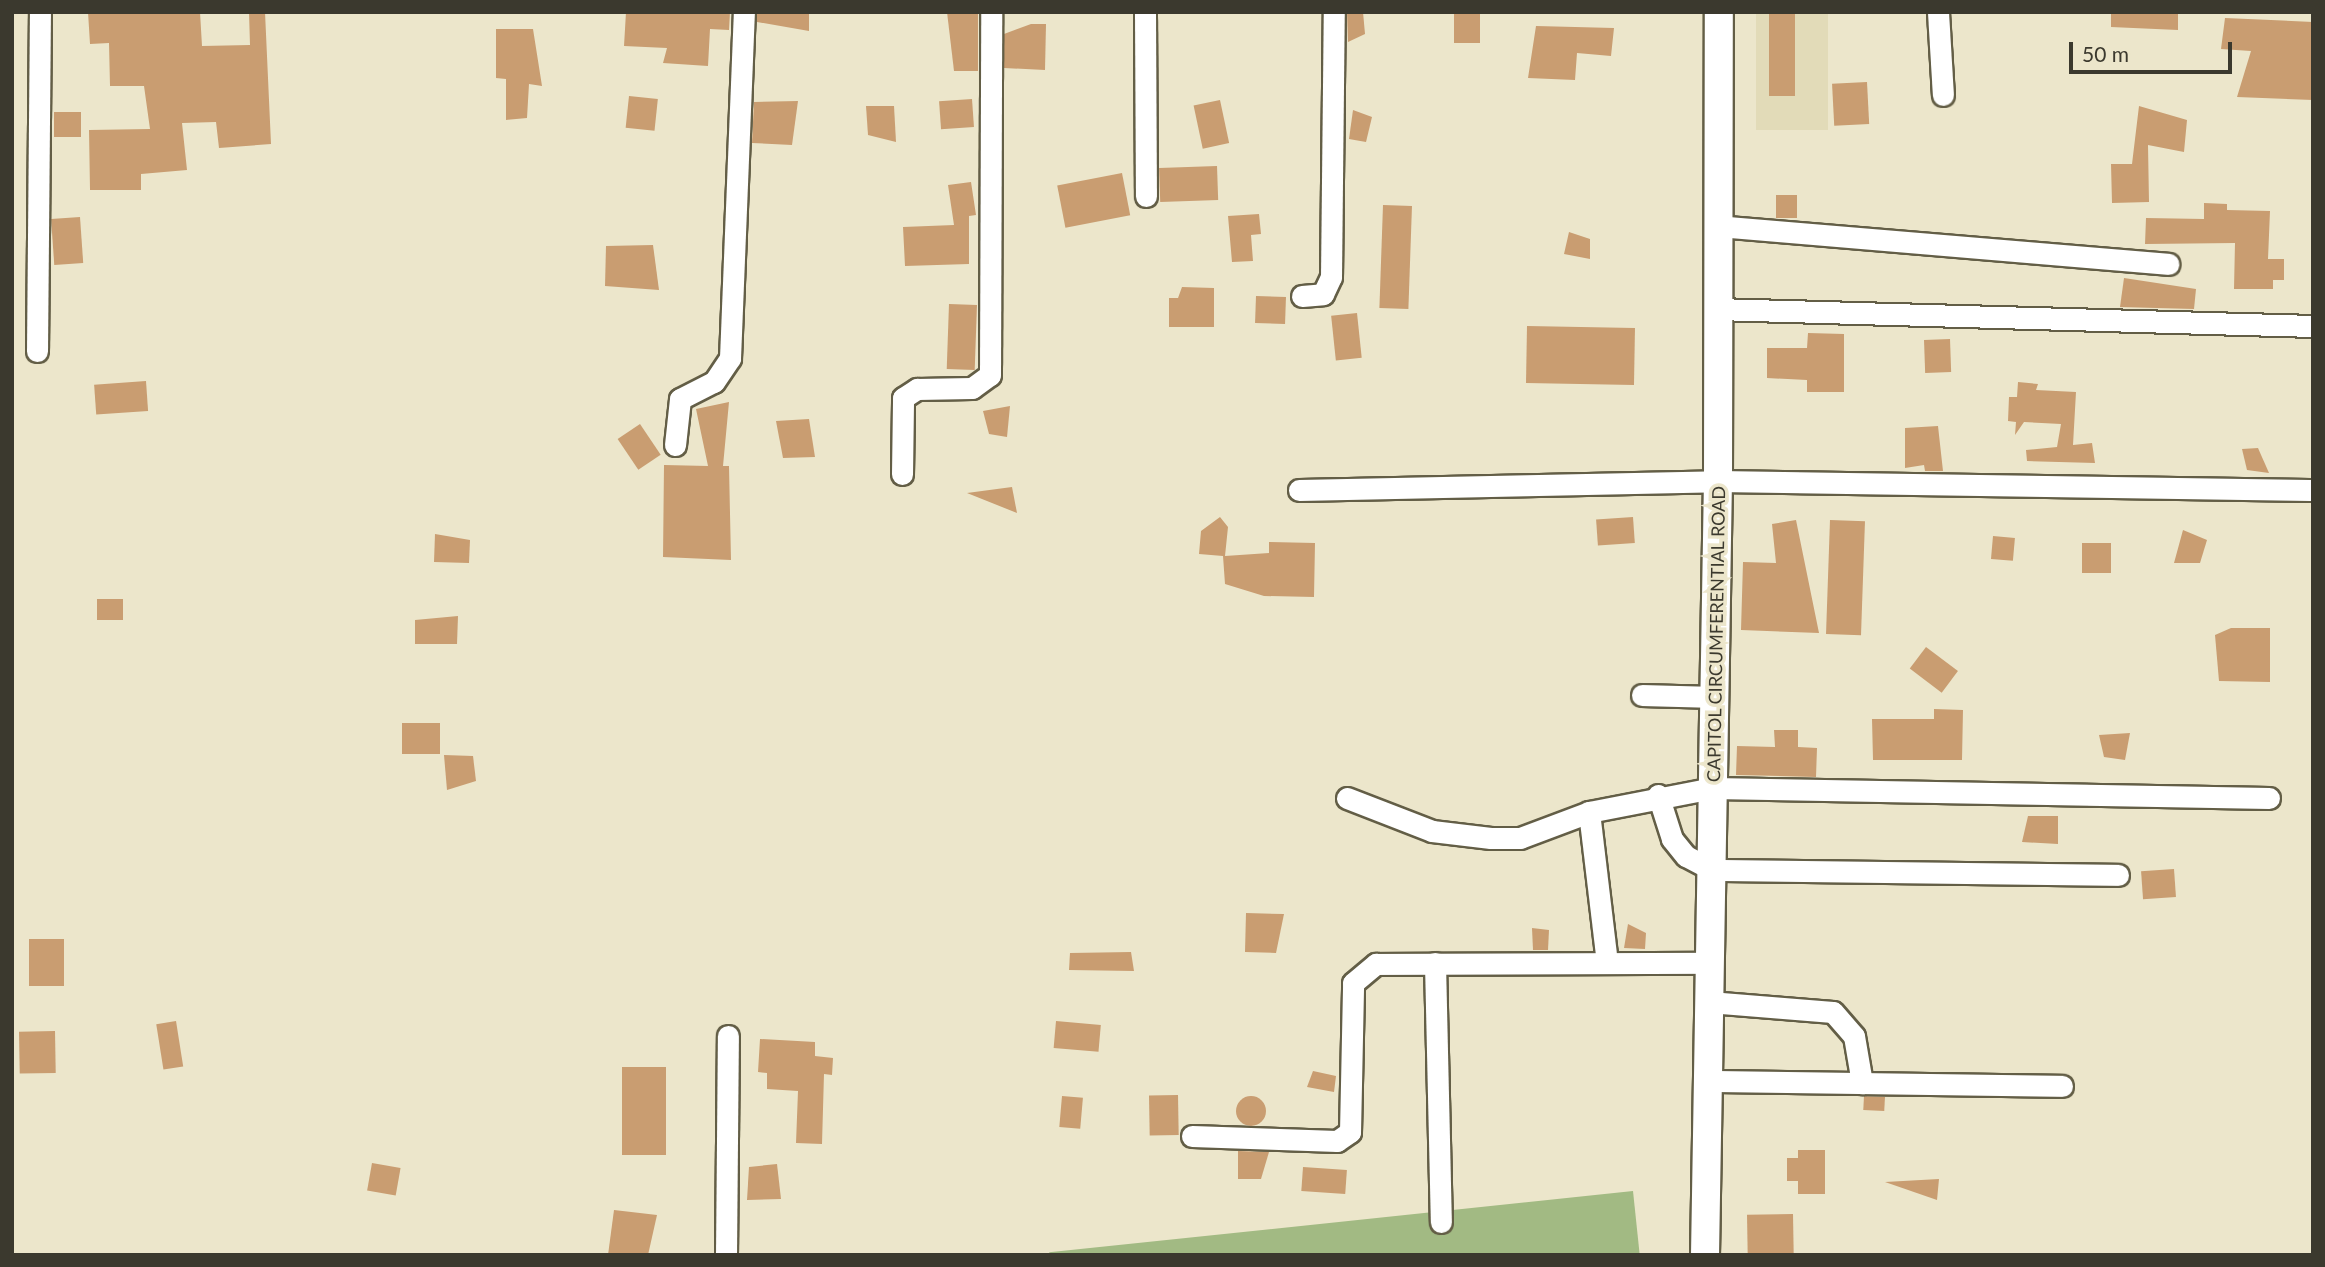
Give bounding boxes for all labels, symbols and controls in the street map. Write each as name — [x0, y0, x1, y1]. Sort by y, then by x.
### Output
scale bar — [2073, 28, 2236, 72]
text: 50 m — [2082, 41, 2129, 66]
street label: CAPITOL CIRCUMFERENTIAL ROAD — [1703, 485, 1729, 783]

